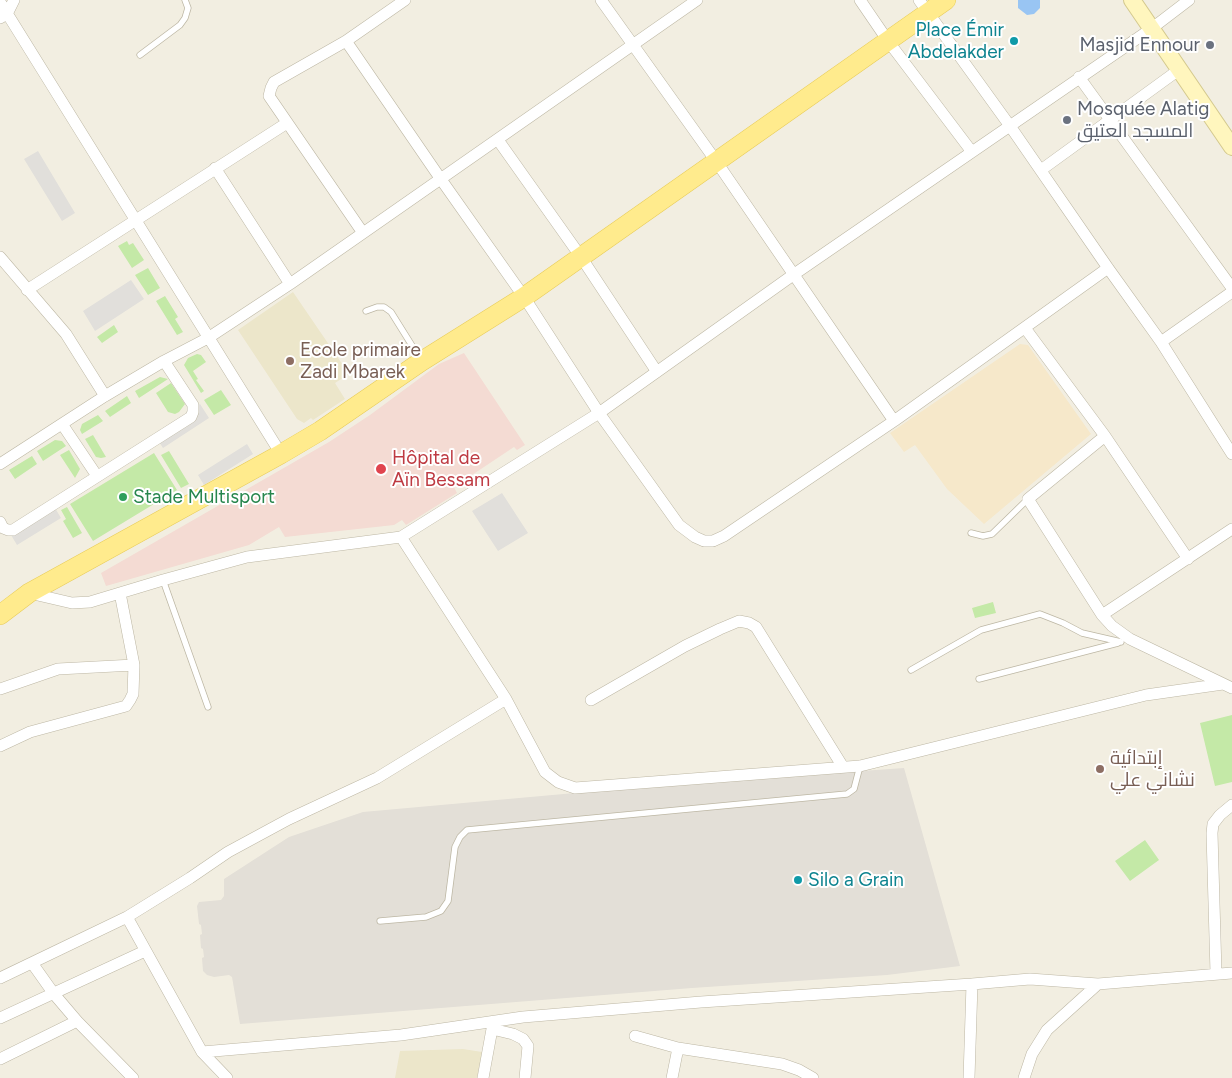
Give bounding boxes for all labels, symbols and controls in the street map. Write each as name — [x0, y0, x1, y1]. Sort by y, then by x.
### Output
place label: Place Émir Abdelakder — [908, 19, 1004, 63]
place label: Masjid Ennour — [1080, 34, 1200, 56]
marker: Place Émir Abdelakder — [1008, 35, 1020, 47]
marker: Masjid Ennour — [1204, 39, 1216, 51]
place label: Mosquée Alatig المسجد العتيق — [1077, 98, 1209, 142]
marker: Mosquée Alatig المسجد العتيق — [1061, 114, 1073, 126]
place label: Ecole primaire Zadi Mbarek — [300, 339, 421, 383]
marker: Ecole primaire Zadi Mbarek — [284, 355, 296, 367]
place label: Hôpital de Aïn Bessam — [392, 447, 490, 491]
marker: Hôpital de Aïn Bessam — [374, 462, 388, 476]
place label: Stade Multisport — [133, 486, 275, 508]
marker: Stade Multisport — [117, 491, 129, 503]
place label: إبتدائية نشاني علي — [1110, 747, 1195, 791]
marker: إبتدائية نشاني علي — [1094, 763, 1106, 775]
place label: Silo a Grain — [808, 869, 904, 891]
marker: Silo a Grain — [792, 874, 804, 886]

